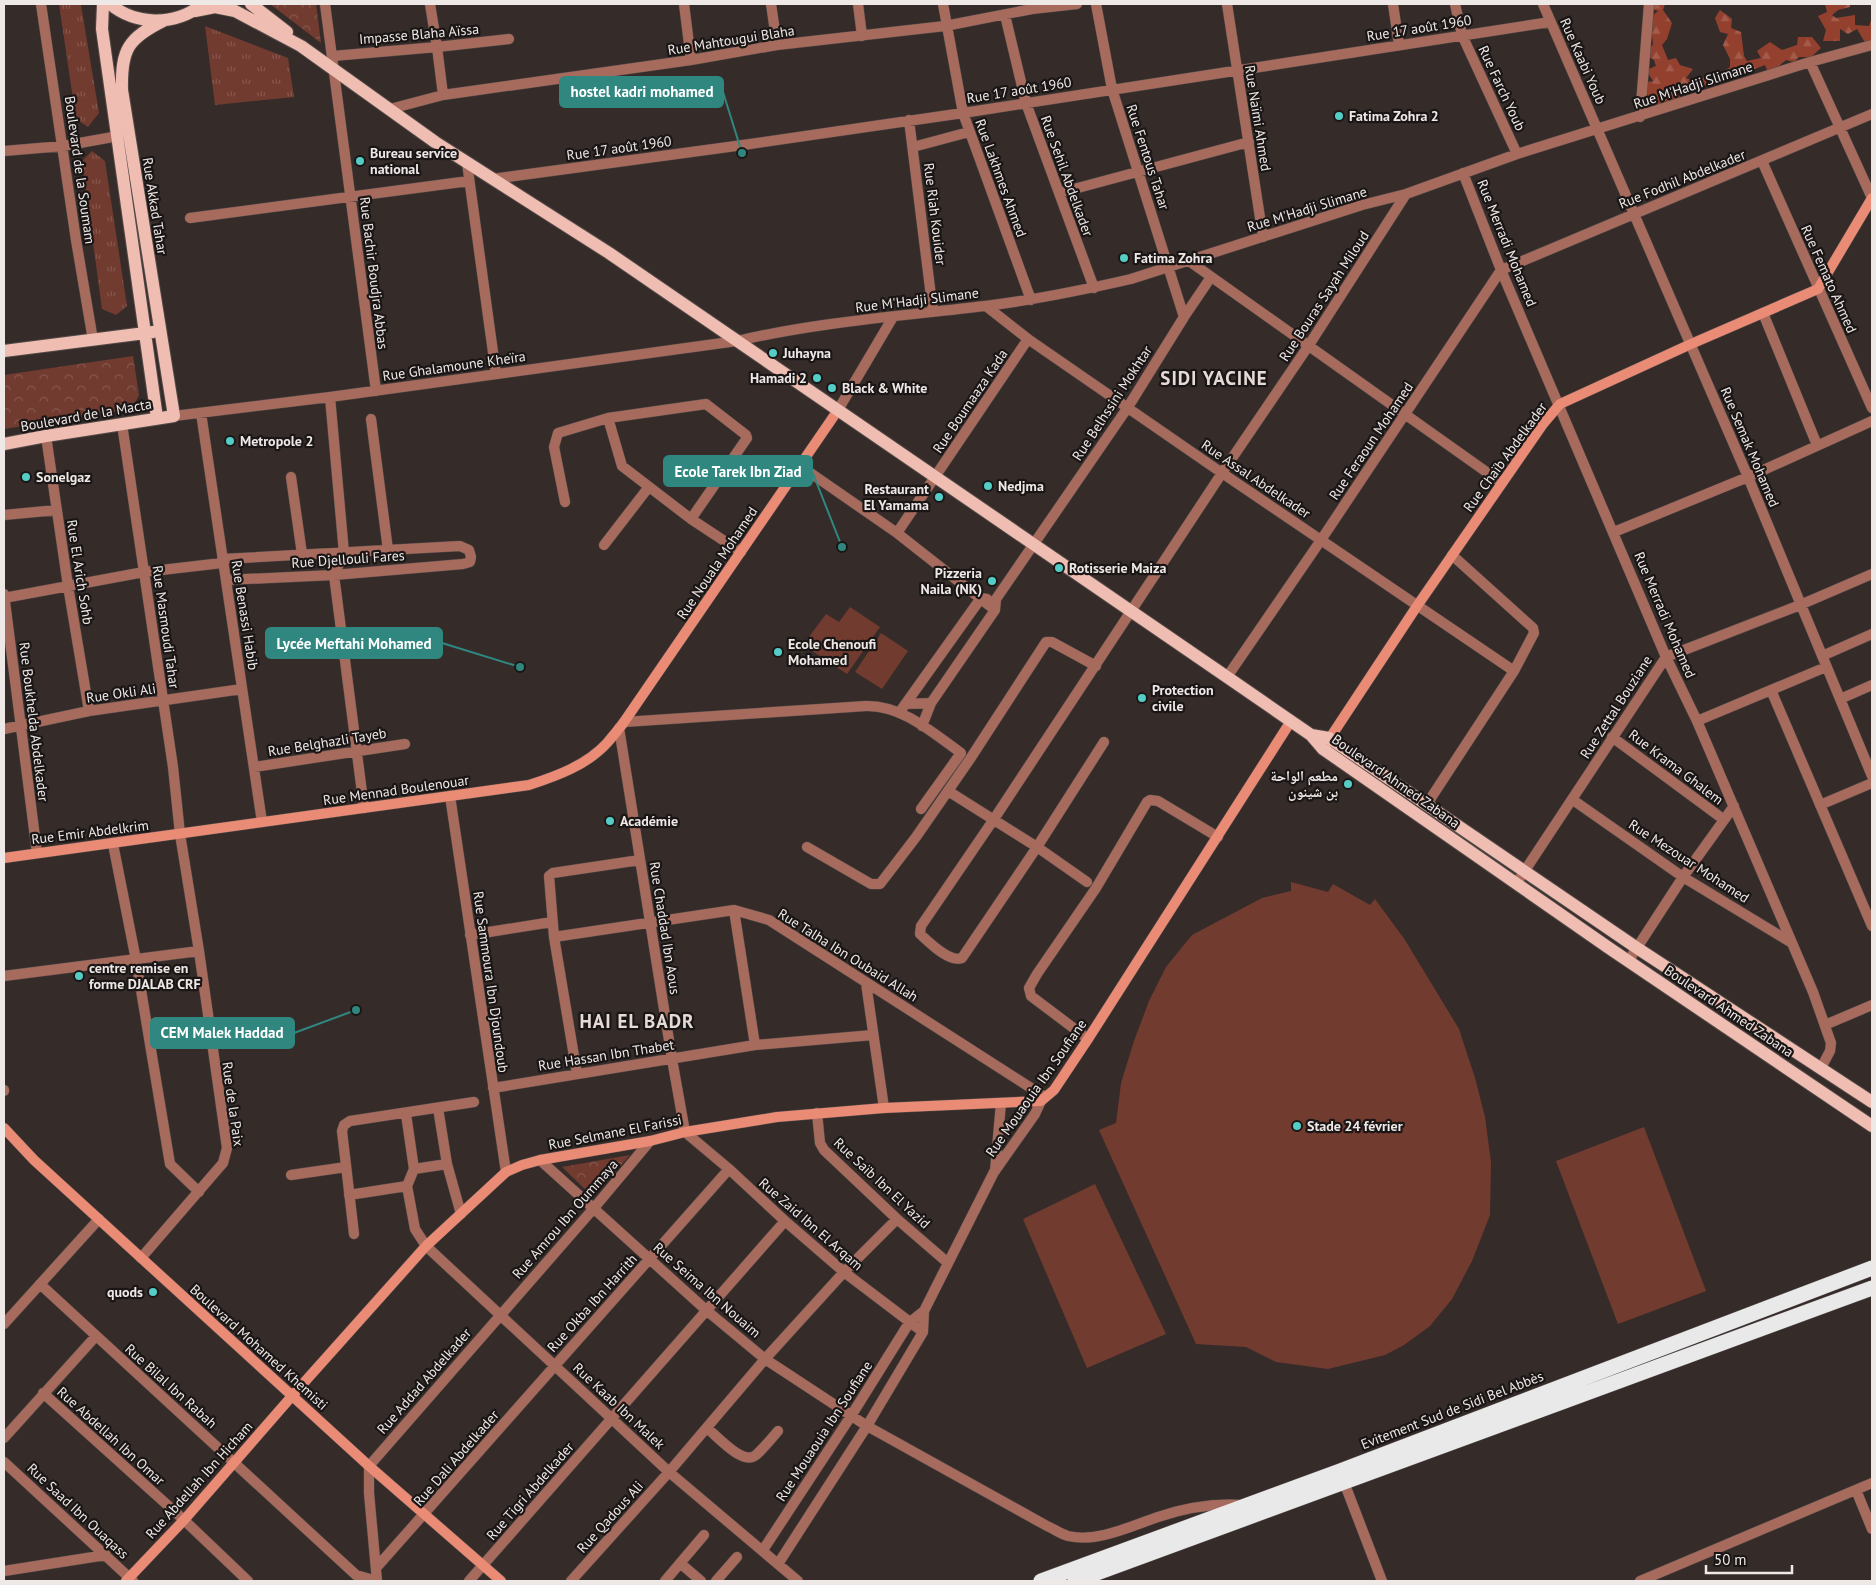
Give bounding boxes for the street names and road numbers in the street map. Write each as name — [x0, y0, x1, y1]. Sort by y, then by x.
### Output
street label: Rue 17 août 1960 — [1365, 11, 1473, 45]
street label: Rue Kaabi Youb — [1556, 15, 1610, 107]
street label: Impasse Blaha Aïssa — [358, 20, 480, 48]
street label: Rue Mahtougui Blaha — [666, 21, 796, 59]
street label: Rue Farch Youb — [1474, 42, 1530, 134]
street label: Rue M'Hadji Slimane — [1631, 57, 1755, 113]
street label: Rue Naïmi Ahmed — [1241, 64, 1275, 172]
street label: Rue 17 août 1960 — [965, 73, 1073, 107]
street label: Boulevard de la Soumam — [61, 95, 99, 245]
street label: Rue Fentous Tahar — [1122, 102, 1174, 212]
street label: Rue Sehil Abdelkader — [1037, 113, 1097, 239]
street label: Rue Lakhmes Ahmed — [971, 116, 1031, 240]
street label: Rue 17 août 1960 — [565, 132, 673, 164]
street label: Rue Fodhil Abdelkader — [1616, 145, 1748, 213]
street label: Rue Akkad Tahar — [138, 156, 172, 256]
street label: Rue Riah Kouider — [920, 162, 950, 266]
street label: Rue Merradi Mohamed — [1473, 177, 1541, 309]
street label: Rue M'Hadji Slimane — [1245, 182, 1369, 236]
street label: Rue Bachir Boudjra Abbas — [356, 196, 392, 350]
street label: Rue Femato Ahmed — [1797, 222, 1861, 336]
street label: Rue Bouras Sayah Miloud — [1275, 227, 1373, 365]
street label: Rue M'Hadji Slimane — [854, 283, 980, 317]
street label: Rue Belhssini Mokhtar — [1068, 342, 1156, 464]
street label: Rue Boumaaza Kada — [929, 346, 1011, 456]
street label: Rue Ghalamoune Kheïra — [381, 347, 527, 385]
street label: Rue Feraoun Mohamed — [1325, 379, 1417, 503]
street label: Rue Semak Mohamed — [1717, 384, 1783, 510]
street label: Boulevard de la Macta — [19, 395, 153, 435]
street label: Rue Chaïb Abdelkader — [1459, 398, 1551, 515]
street label: Rue Assal Abdelkader — [1198, 436, 1314, 522]
street label: Rue Nouala Mohamed — [673, 503, 761, 623]
street label: Rue El Arich Sohb — [63, 518, 97, 626]
street label: Rue Djellouli Fares — [291, 546, 405, 572]
street label: Rue Merradi Mohamed — [1630, 549, 1700, 681]
street label: Rue Benassi Habib — [227, 559, 263, 671]
street label: Rue Masmoudi Tahar — [148, 564, 184, 690]
street label: Rue Boukhelda Abdelkader — [15, 641, 53, 803]
street label: Rue Zettal Bouziane — [1576, 652, 1656, 762]
street label: Rue Okli Ali — [85, 679, 157, 707]
street label: Rue Belghazli Tayeb — [266, 724, 388, 760]
street label: Rue Krama Ghalem — [1625, 725, 1727, 809]
street label: Boulevard Ahmed Zabana — [1329, 730, 1463, 832]
street label: Rue Mennad Boulenouar — [322, 771, 470, 809]
street label: Rue Mezouar Mohamed — [1625, 815, 1753, 907]
street label: Rue Emir Abdelkrim — [30, 816, 150, 848]
street label: Rue Chaddad Ibn Aous — [646, 860, 684, 996]
street label: Rue Sammoura Ibn Djoundoub — [469, 890, 513, 1074]
street label: Rue Talha Ibn Oubaid Allah — [775, 904, 921, 1006]
street label: Boulevard Ahmed Zabana — [1661, 961, 1797, 1061]
street label: Rue Mouaouia Ibn Soufiane — [982, 1016, 1090, 1160]
street label: Rue Hassan Ibn Thabet — [537, 1035, 676, 1075]
street label: Rue de la Paix — [218, 1061, 248, 1147]
street label: Rue Selmane El Farissi — [547, 1110, 683, 1154]
street label: Rue Saïb Ibn El Yazid — [830, 1134, 934, 1232]
street label: Rue Amrou Ibn Oummaya — [508, 1155, 622, 1282]
street label: Rue Zaid Ibn El Arqam — [755, 1174, 867, 1274]
street label: Rue Seima Ibn Nouaim — [650, 1238, 764, 1342]
street label: Rue Okba Ibn Harrith — [543, 1250, 641, 1356]
street label: Boulevard Mohamed Khemisti — [186, 1280, 332, 1414]
street label: Rue Addad Abdelkader — [373, 1324, 475, 1438]
street label: Rue Bilal Ibn Rabah — [121, 1340, 221, 1432]
street label: Rue Mouaouia Ibn Soufiane — [772, 1357, 876, 1505]
street label: Rue Kaab Ibn Malek — [569, 1359, 669, 1453]
street label: Evitement Sud de Sidi Bel Abbès — [1358, 1367, 1546, 1453]
street label: Rue Abdellah Ibn Omar — [53, 1383, 169, 1489]
street label: Rue Dali Abdelkader — [409, 1406, 503, 1510]
street label: Rue Abdellah Ibn Hicham — [142, 1418, 256, 1542]
street label: Rue Tigri Abdelkader — [482, 1438, 578, 1544]
street label: Rue Saad Ibn Ouaqass — [23, 1459, 133, 1563]
street label: Rue Qadous Ali — [573, 1477, 647, 1557]

